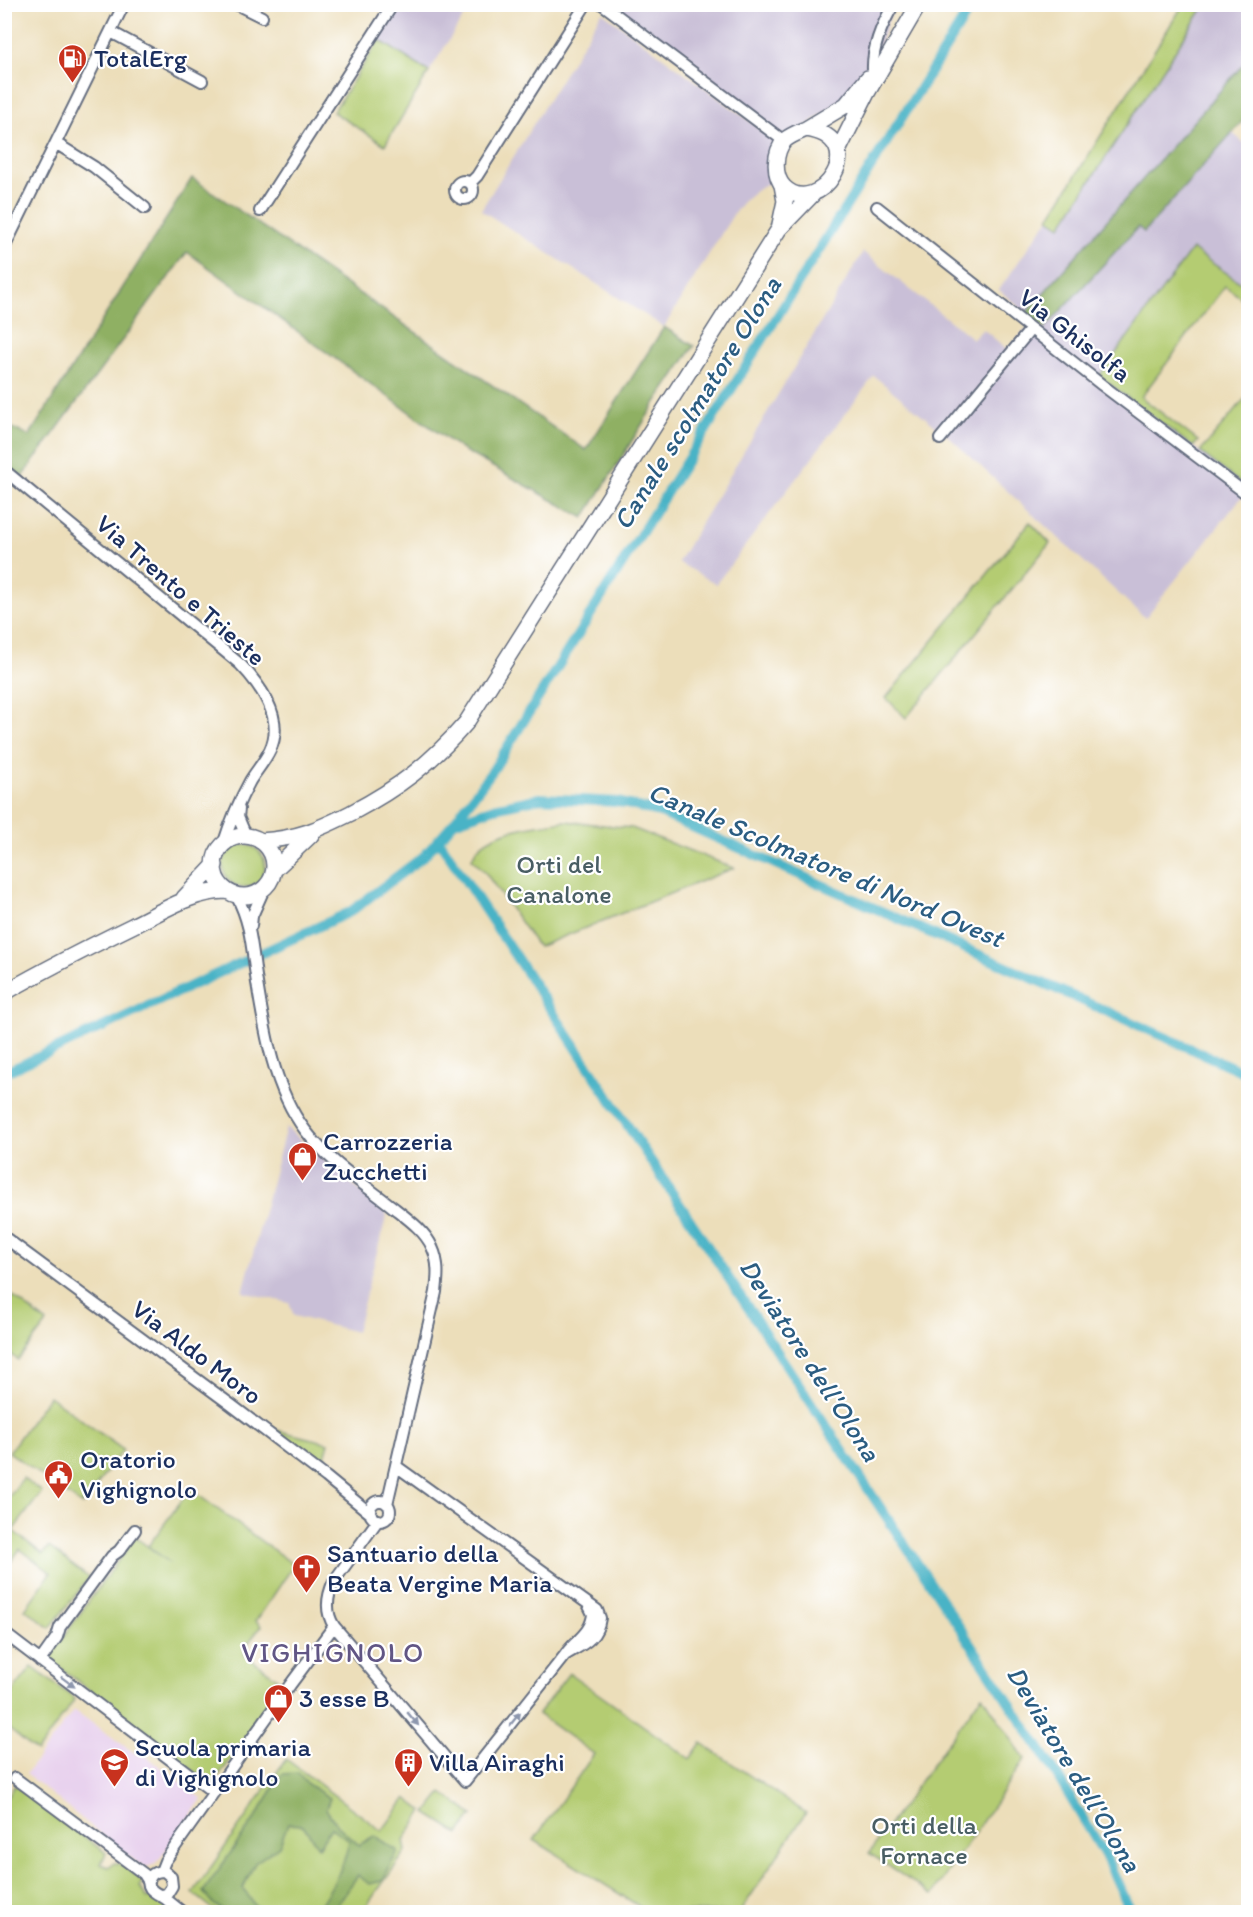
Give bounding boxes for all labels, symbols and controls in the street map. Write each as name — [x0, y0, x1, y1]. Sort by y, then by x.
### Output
fuel station icon: TotalErg — [57, 42, 89, 84]
place label: TotalErg — [94, 42, 188, 74]
water label: Canale scolmatore Olona — [605, 269, 789, 535]
street label: Via Ghisolfa — [1012, 281, 1138, 389]
street label: Via Trento e Trieste — [89, 507, 273, 673]
water label: Canale Scolmatore di Nord Ovest — [644, 775, 1011, 956]
park label: Orti del Canalone — [506, 848, 612, 910]
place label: Carrozzeria Zucchetti — [323, 1125, 453, 1187]
shop icon: Carrozzeria Zucchetti — [286, 1140, 318, 1182]
water label: Deviatore dell'Olona — [733, 1252, 889, 1468]
street label: Via Aldo Moro — [126, 1293, 268, 1411]
place label: Oratorio Vighignolo — [80, 1443, 197, 1505]
public building icon: Oratorio Vighignolo — [43, 1458, 75, 1500]
place label: Santuario della Beata Vergine Maria — [327, 1537, 553, 1599]
church icon: Santuario della Beata Vergine Maria — [290, 1552, 322, 1594]
district label: VIGHIGNOLO — [241, 1635, 425, 1669]
water label: Deviatore dell'Olona — [1000, 1660, 1149, 1878]
one-way arrow — [60, 1675, 75, 1687]
shop icon: 3 esse B — [262, 1682, 294, 1724]
place label: 3 esse B — [299, 1682, 390, 1714]
one-way arrow — [406, 1711, 419, 1726]
one-way arrow — [508, 1711, 520, 1726]
place label: Scuola primaria di Vighignolo — [135, 1731, 311, 1793]
school or university icon: Scuola primaria di Vighignolo — [98, 1746, 130, 1788]
building icon: Villa Airaghi — [392, 1746, 424, 1788]
place label: Villa Airaghi — [429, 1746, 565, 1778]
park label: Orti della Fornace — [871, 1809, 978, 1871]

